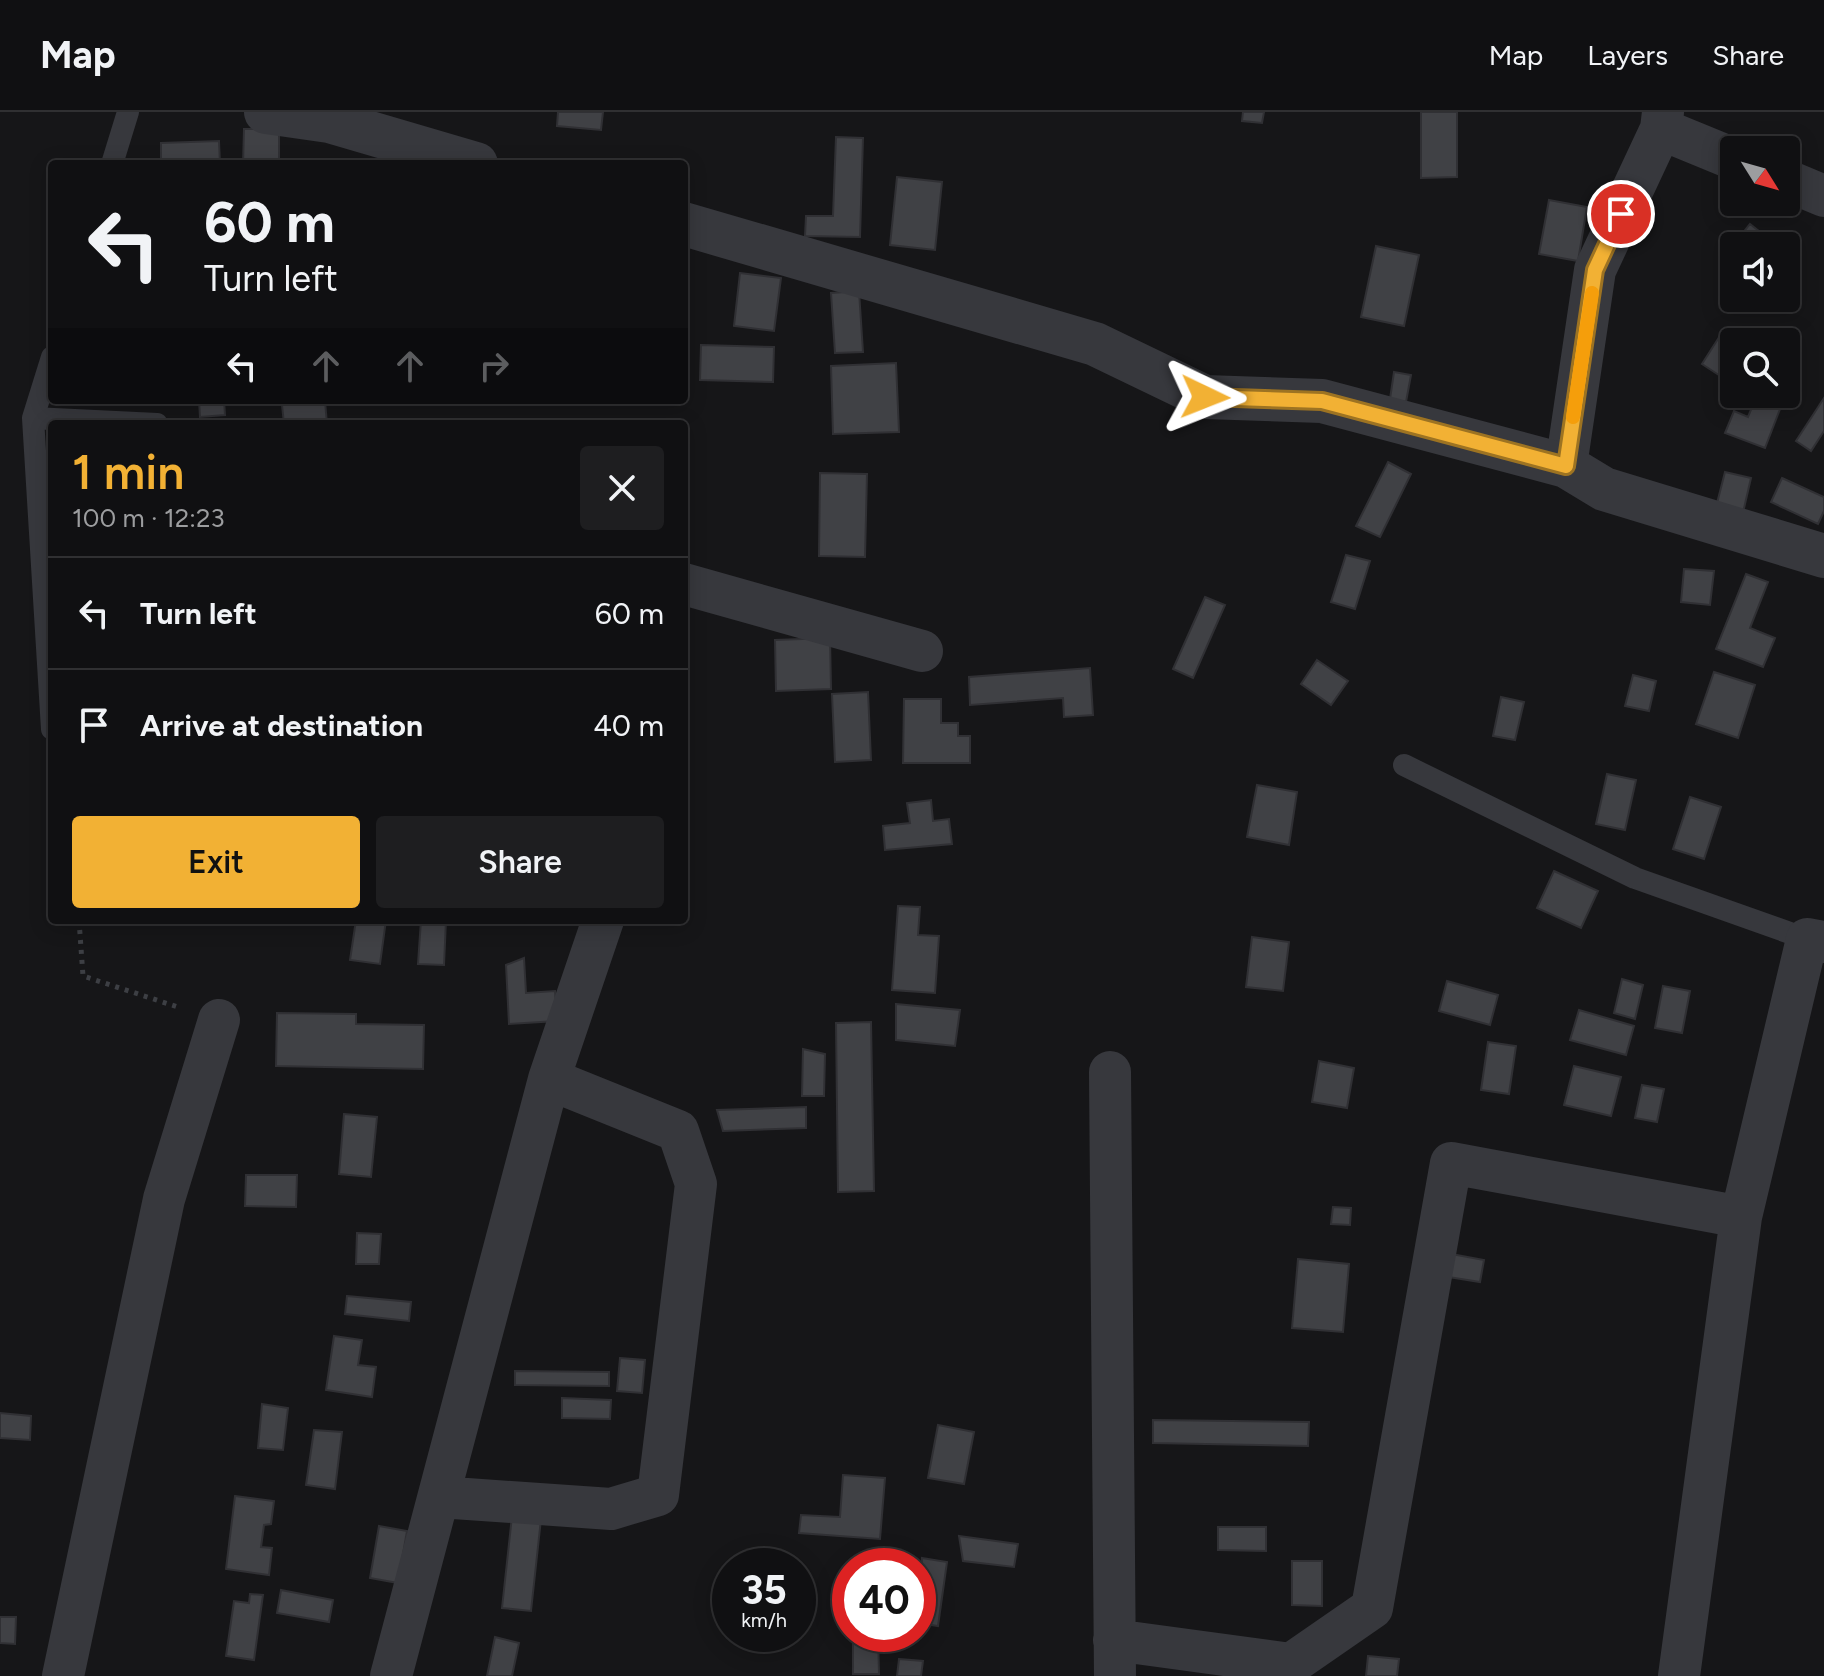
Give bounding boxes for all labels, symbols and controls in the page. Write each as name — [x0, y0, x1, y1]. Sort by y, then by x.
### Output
text: Map — [40, 32, 116, 78]
text: Map — [1489, 38, 1543, 72]
text: Layers — [1587, 38, 1668, 72]
text: Share — [1712, 38, 1784, 72]
north arrow — [1720, 136, 1800, 216]
map controls — [1720, 136, 1800, 408]
pin — [1587, 180, 1655, 248]
text: 60 m — [204, 189, 335, 256]
icon: left — [72, 192, 176, 296]
icon: arrive — [1599, 192, 1643, 236]
button: sound — [1720, 232, 1800, 312]
text: Turn left — [204, 257, 338, 300]
button: search — [1720, 328, 1800, 408]
icon: left — [220, 344, 264, 388]
icon: ahead — [304, 344, 348, 388]
icon: ahead — [388, 344, 432, 388]
icon: right — [472, 344, 516, 388]
position arrow — [1163, 355, 1247, 439]
text: 1 min — [72, 443, 184, 501]
button: close — [580, 446, 664, 530]
text: 100 m · 12:23 — [72, 502, 225, 534]
icon: left — [72, 591, 116, 635]
text: Turn left — [140, 595, 257, 632]
text: 60 m — [595, 595, 664, 632]
icon: arrive — [72, 703, 116, 747]
text: Arrive at destination — [140, 707, 423, 744]
text: 40 m — [593, 707, 664, 744]
button: Exit — [72, 816, 360, 908]
button: Share — [376, 816, 664, 908]
speed limit sign: 40 — [832, 1548, 936, 1652]
text: 35 — [741, 1566, 787, 1614]
text: km/h — [741, 1608, 787, 1632]

